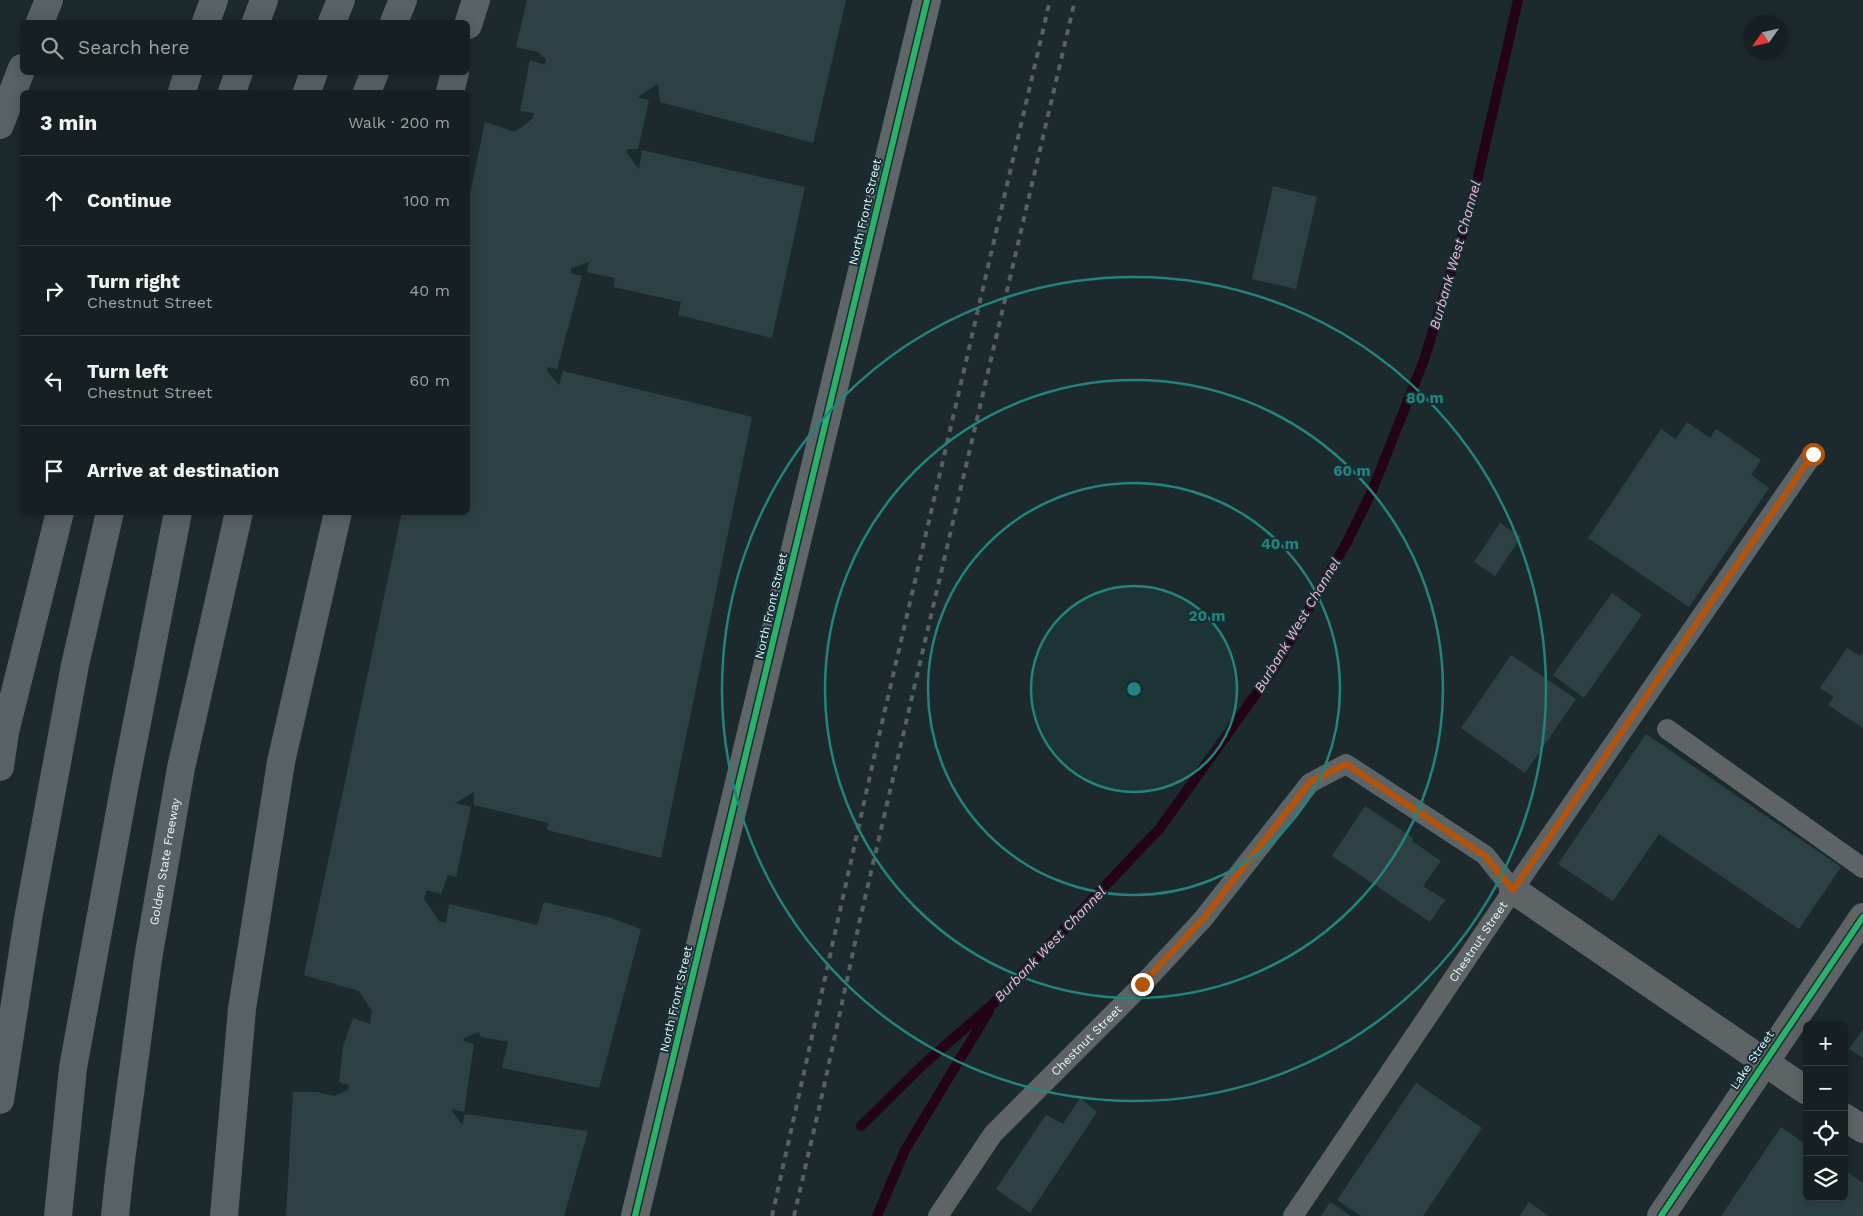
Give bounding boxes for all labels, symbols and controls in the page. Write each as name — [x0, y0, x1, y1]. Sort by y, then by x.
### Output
north arrow — [1743, 15, 1788, 60]
search box — [20, 20, 470, 75]
icon: search — [38, 34, 66, 62]
text: Search here — [78, 36, 189, 59]
text: 3 min — [40, 110, 97, 135]
text: Walk · 200 m — [348, 113, 450, 132]
street label: North Front Street — [846, 158, 884, 266]
water label: Burbank West Channel — [1426, 179, 1484, 331]
icon: ahead — [40, 187, 68, 215]
text: Continue — [87, 189, 171, 212]
text: 100 m — [403, 191, 450, 210]
text: Turn right — [87, 270, 180, 293]
icon: right — [40, 277, 68, 305]
text: 40 m — [410, 281, 450, 300]
text: Chestnut Street — [87, 293, 212, 312]
text: Turn left — [87, 360, 168, 383]
icon: left — [40, 367, 68, 395]
text: 60 m — [410, 371, 450, 390]
text: Chestnut Street — [87, 383, 212, 402]
text: 80 m — [1406, 389, 1444, 407]
route start — [1802, 443, 1825, 466]
icon: arrive — [40, 457, 68, 485]
text: Arrive at destination — [87, 459, 279, 482]
text: 60 m — [1333, 462, 1371, 480]
text: 40 m — [1261, 535, 1299, 553]
street label: North Front Street — [752, 552, 790, 660]
water label: Burbank West Channel — [1251, 555, 1343, 695]
text: 20 m — [1188, 607, 1226, 625]
centre of rings — [1125, 680, 1143, 698]
street label: Golden State Freeway — [147, 796, 183, 926]
water label: Burbank West Channel — [991, 883, 1109, 1005]
street label: Chestnut Street — [1446, 899, 1510, 985]
street label: North Front Street — [657, 945, 695, 1053]
route end — [1131, 973, 1154, 996]
street label: Chestnut Street — [1048, 1002, 1125, 1079]
map controls — [1803, 1021, 1848, 1201]
button: + — [1803, 1021, 1848, 1066]
street label: Lake Street — [1727, 1028, 1777, 1092]
button: − — [1803, 1066, 1848, 1111]
button: locate — [1803, 1111, 1848, 1156]
button: layers — [1803, 1156, 1848, 1201]

